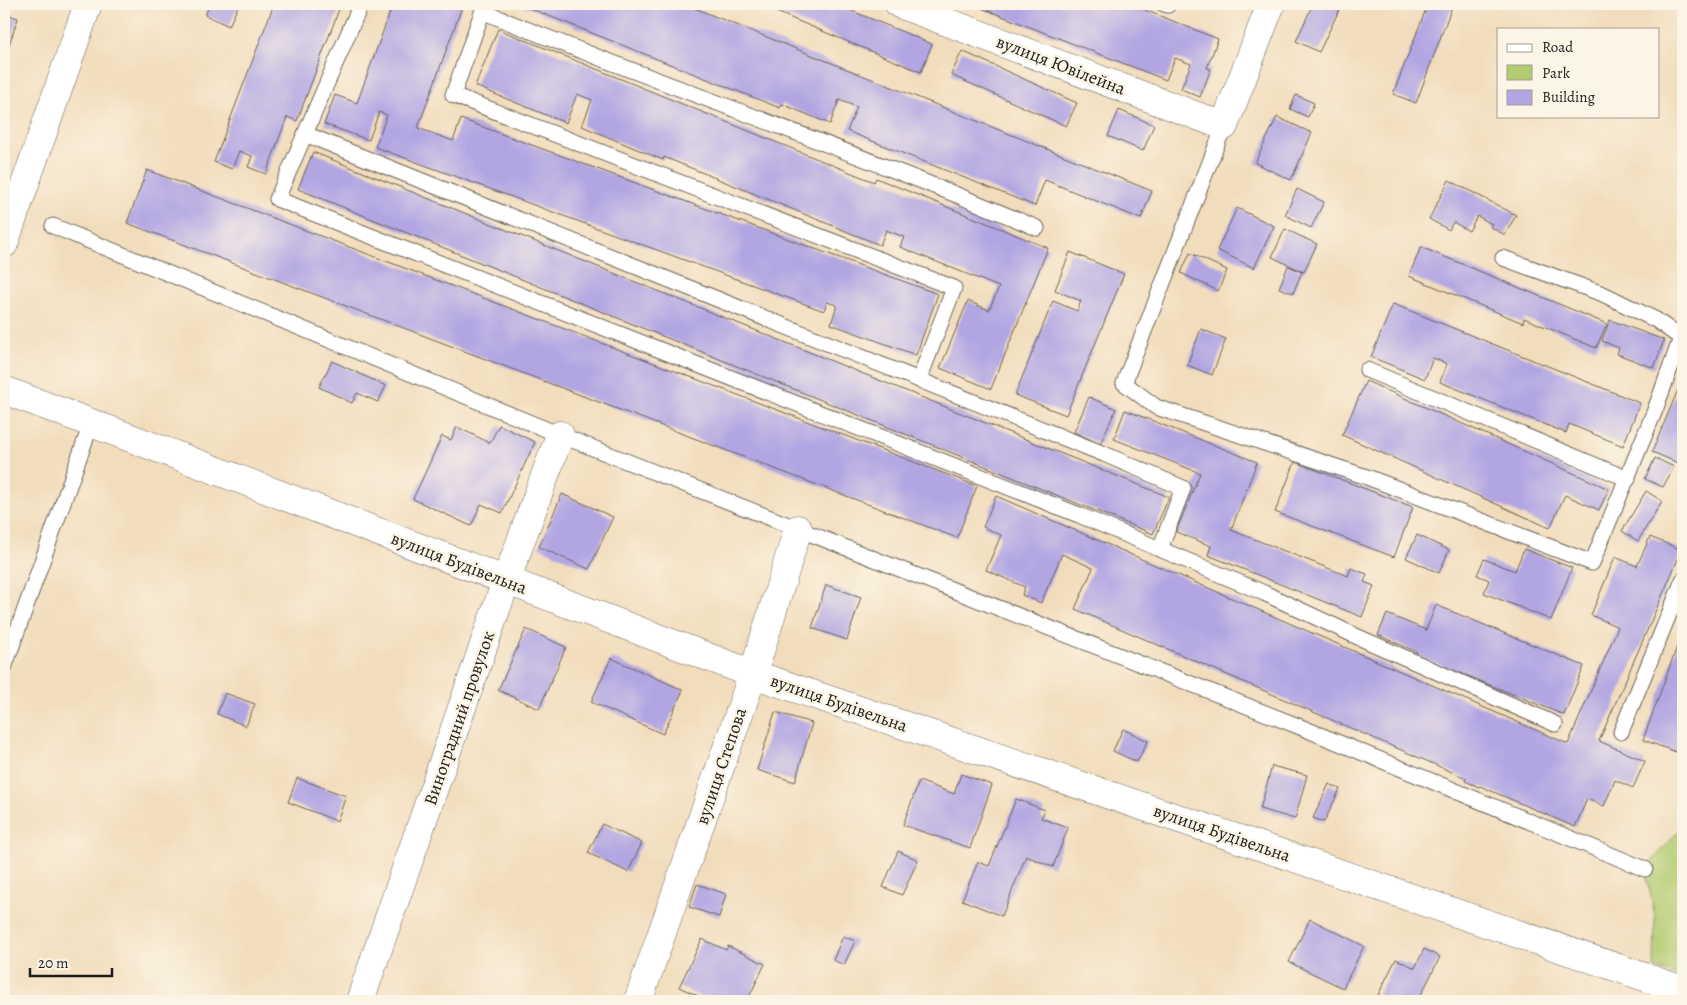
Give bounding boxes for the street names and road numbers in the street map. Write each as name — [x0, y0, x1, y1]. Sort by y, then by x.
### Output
street label: вулиця Ювілейна — [993, 29, 1130, 101]
street label: вулиця Будівельна — [388, 526, 531, 600]
street label: Виноградний провулок — [418, 628, 500, 808]
street label: вулиця Будівельна — [767, 668, 911, 738]
street label: вулиця Степова — [690, 704, 752, 828]
street label: вулиця Будівельна — [1150, 798, 1294, 868]

